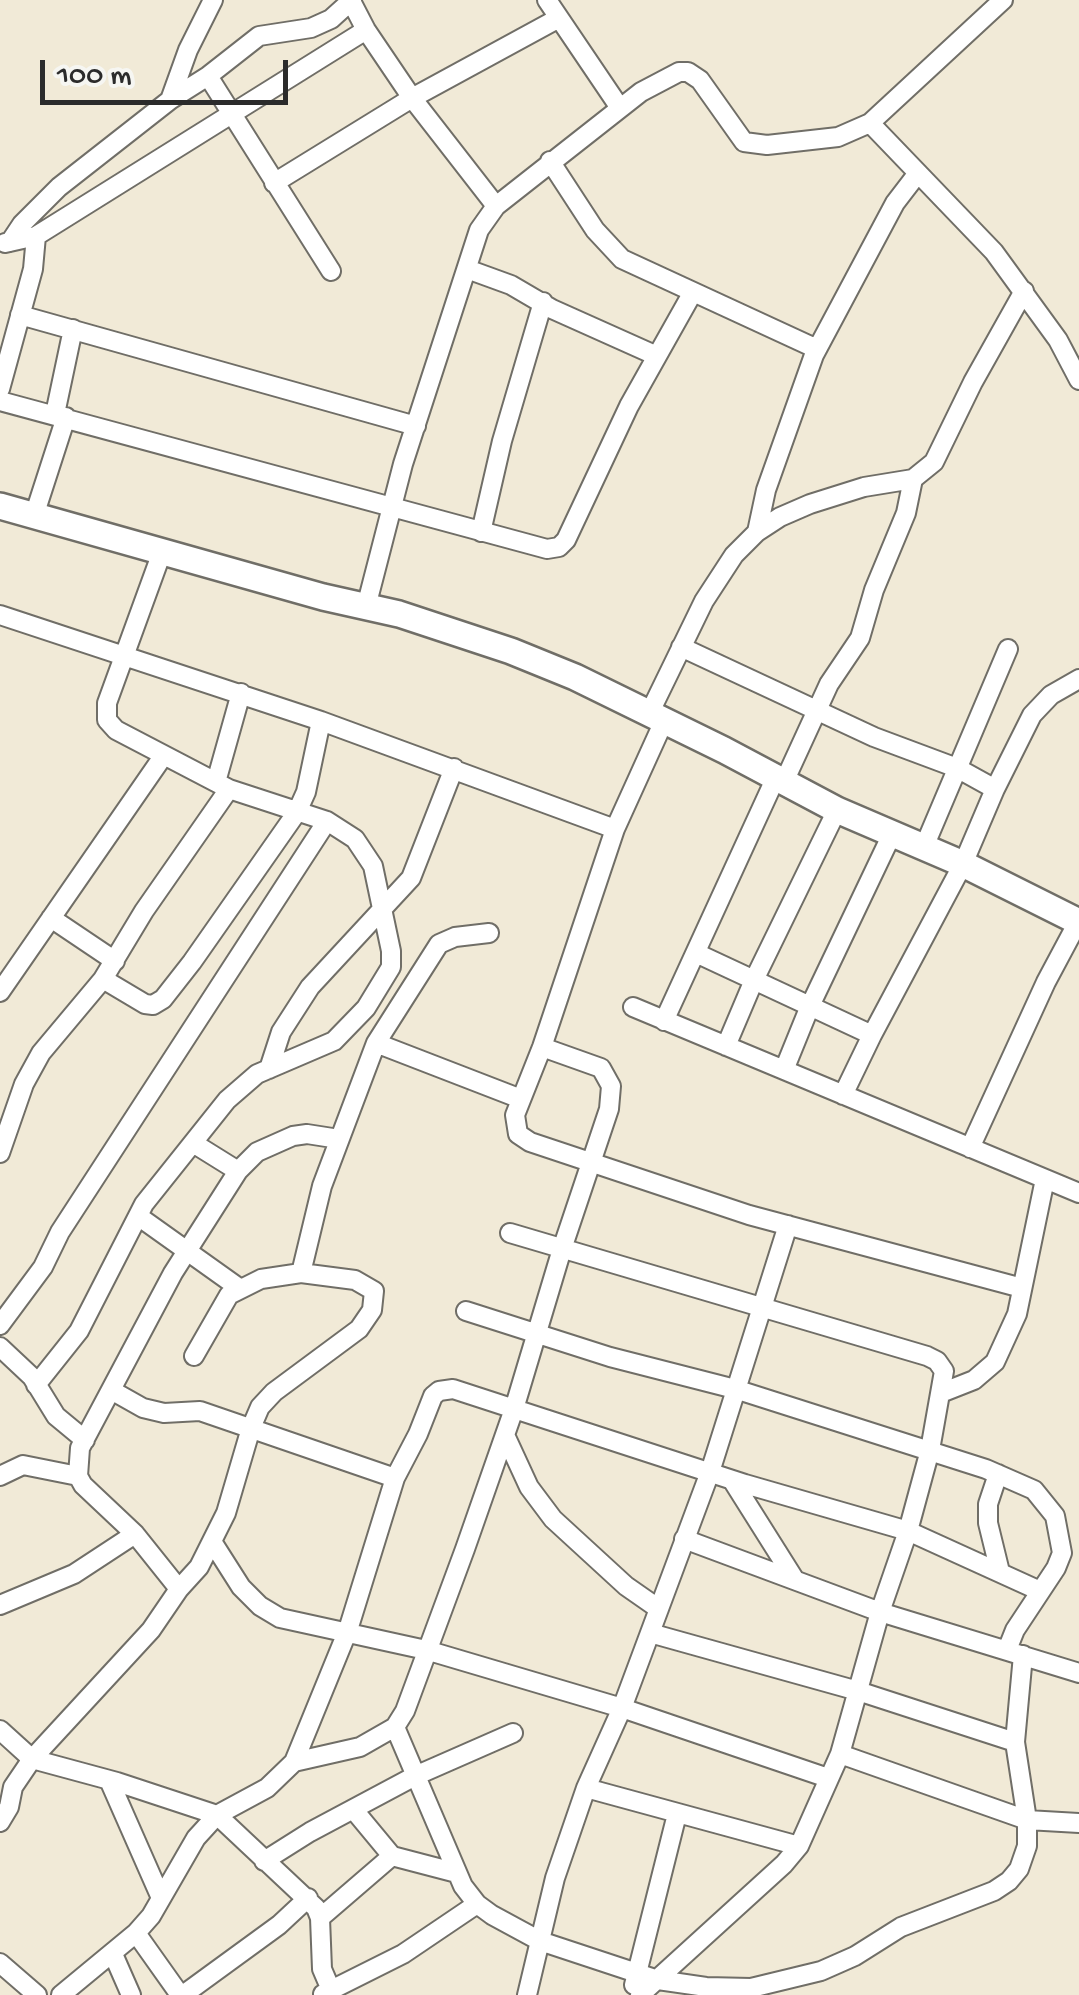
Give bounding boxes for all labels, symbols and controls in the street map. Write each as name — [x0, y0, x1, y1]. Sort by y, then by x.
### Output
scale bar — [45, 40, 292, 102]
text: 100 m — [57, 60, 132, 95]

